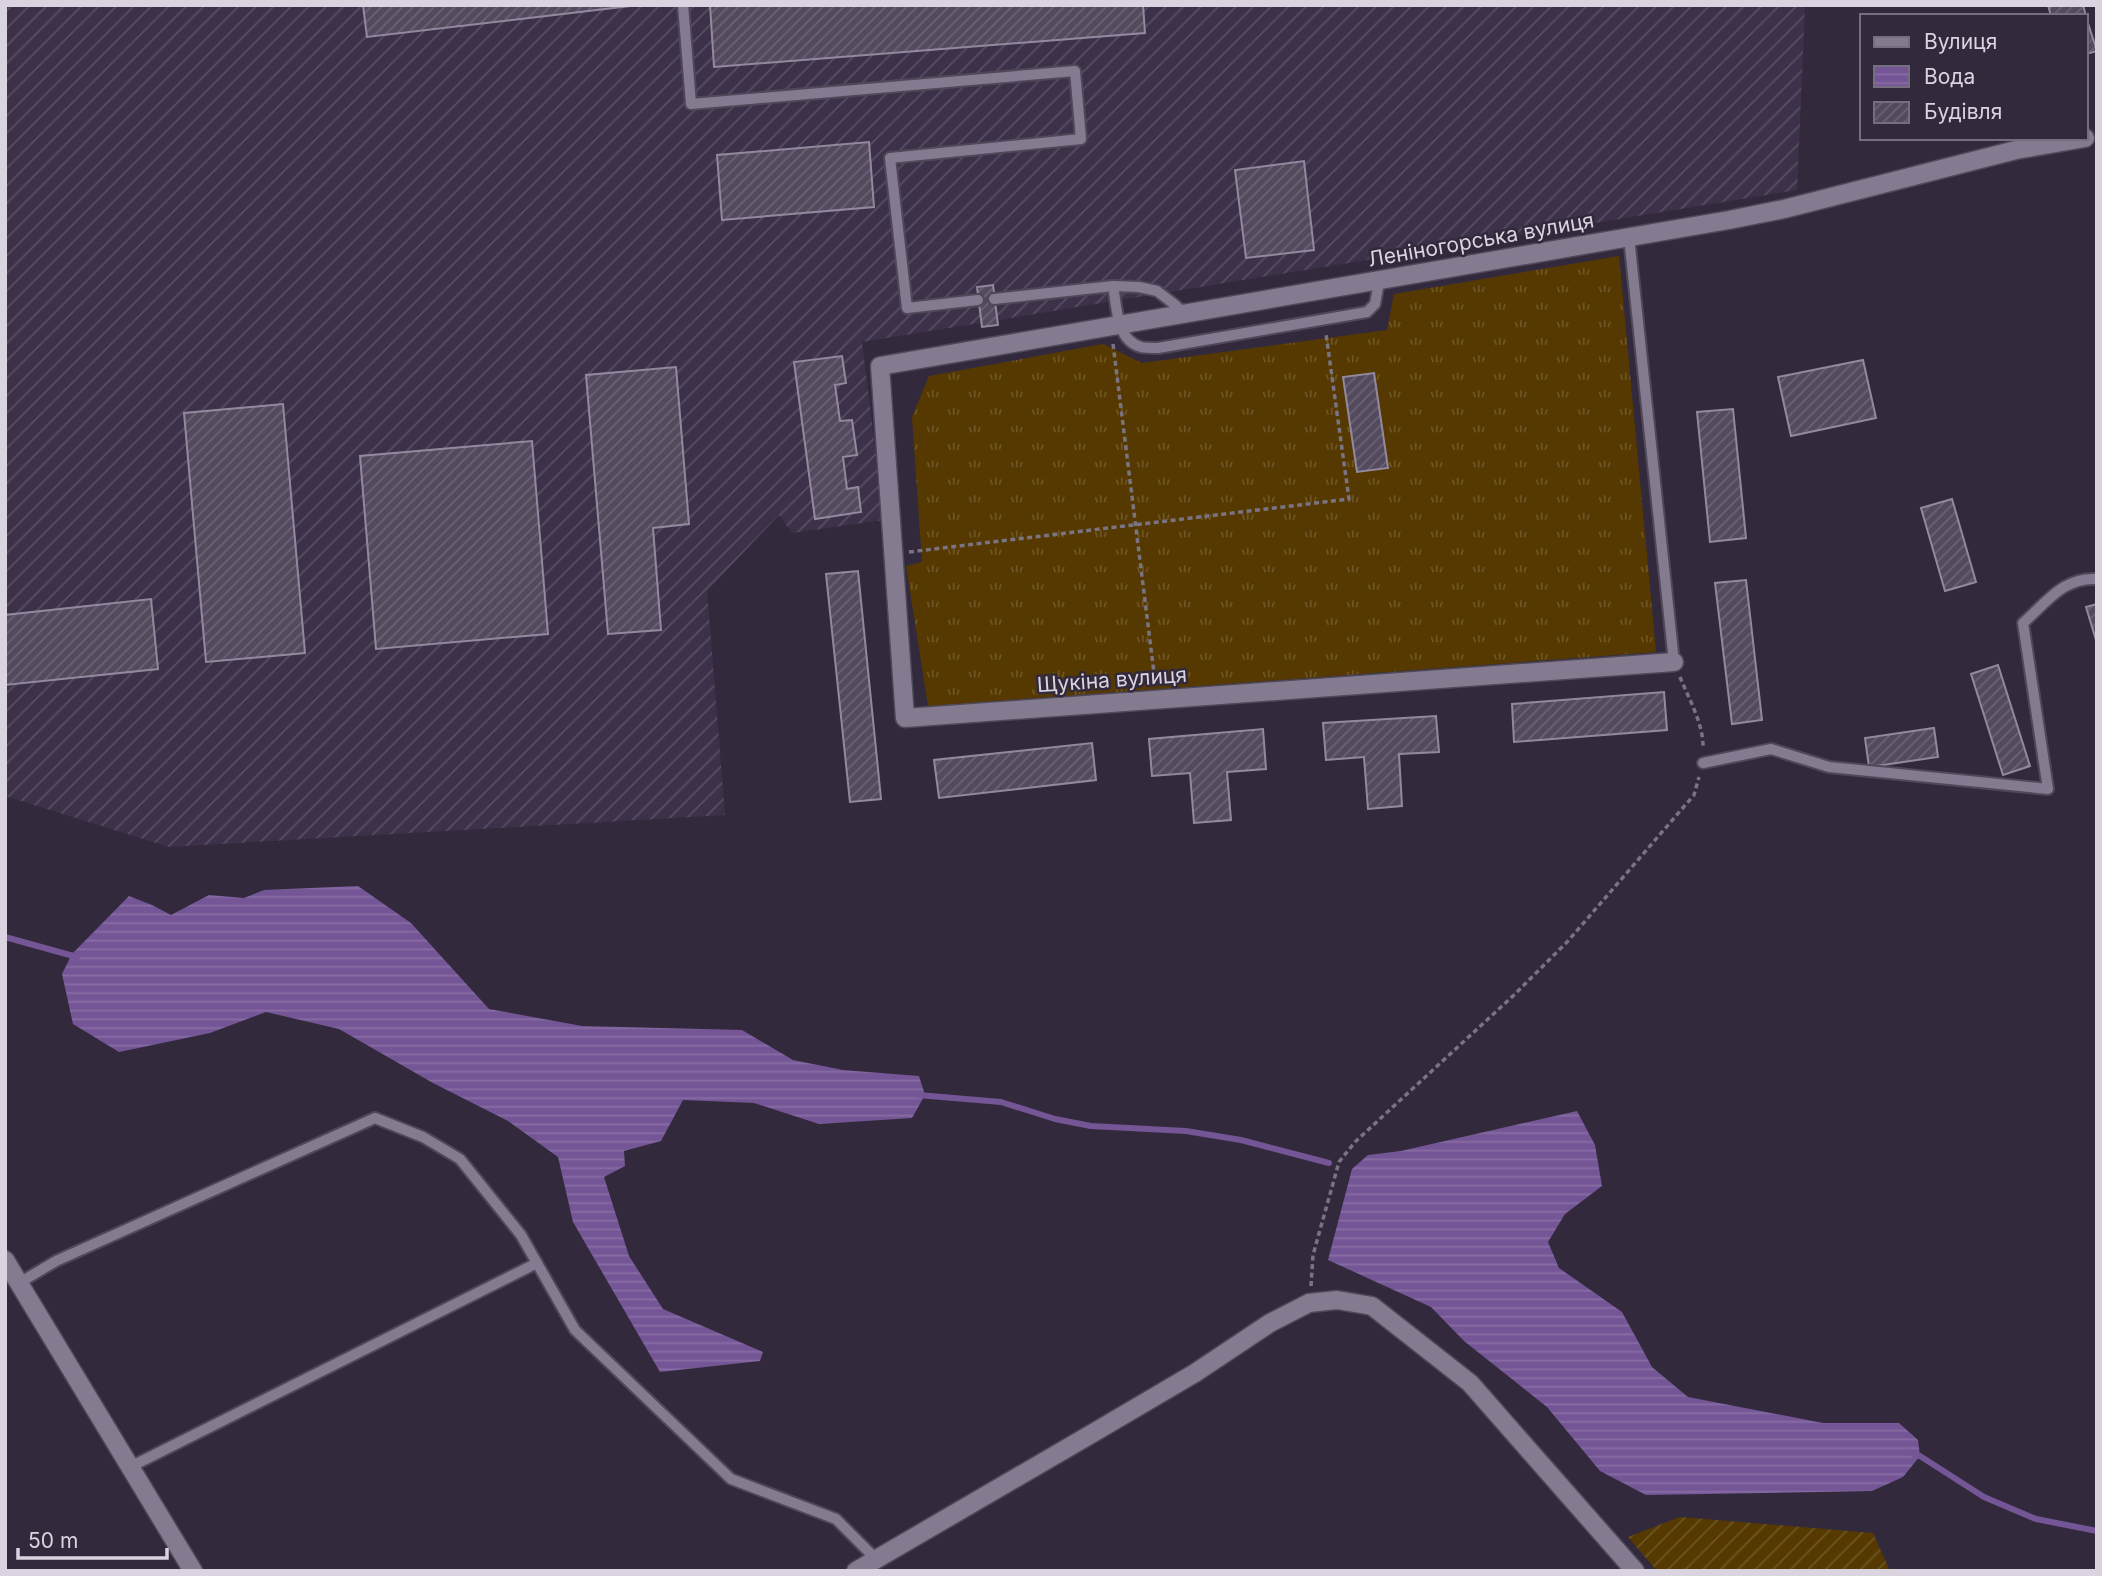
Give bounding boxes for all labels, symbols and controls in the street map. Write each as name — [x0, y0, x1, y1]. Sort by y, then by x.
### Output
legend — [1860, 14, 2088, 140]
text: Вулиця — [1924, 29, 1997, 54]
text: Вода — [1924, 64, 1975, 89]
text: Будівля — [1924, 99, 2002, 124]
street label: Леніногорська вулиця — [1366, 207, 1596, 272]
street label: Щукіна вулиця — [1036, 662, 1188, 697]
scale bar — [18, 1516, 166, 1560]
text: 50 m — [28, 1528, 78, 1553]

